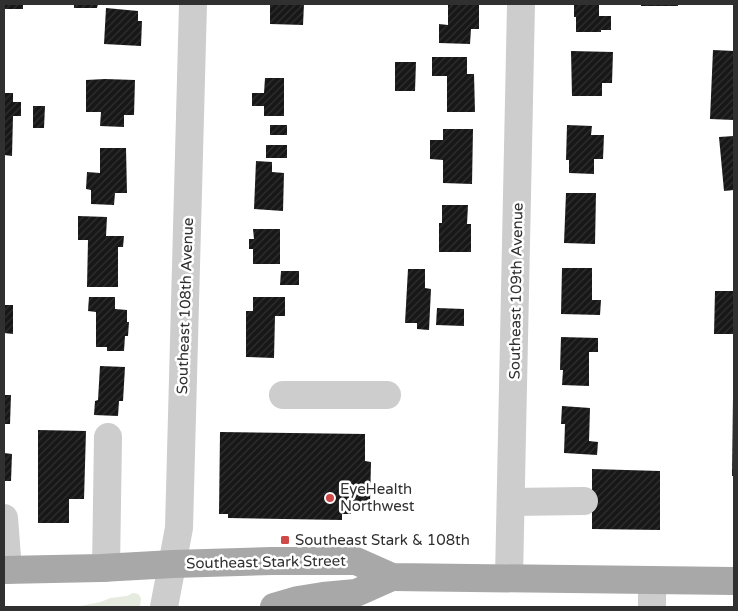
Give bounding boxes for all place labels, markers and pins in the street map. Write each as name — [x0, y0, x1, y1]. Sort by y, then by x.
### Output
place label: EyeHealth Northwest — [340, 480, 415, 515]
marker: EyeHealth Northwest — [324, 492, 336, 504]
place label: Southeast Stark & 108th — [295, 531, 470, 549]
marker: Southeast Stark & 108th — [279, 534, 291, 546]

